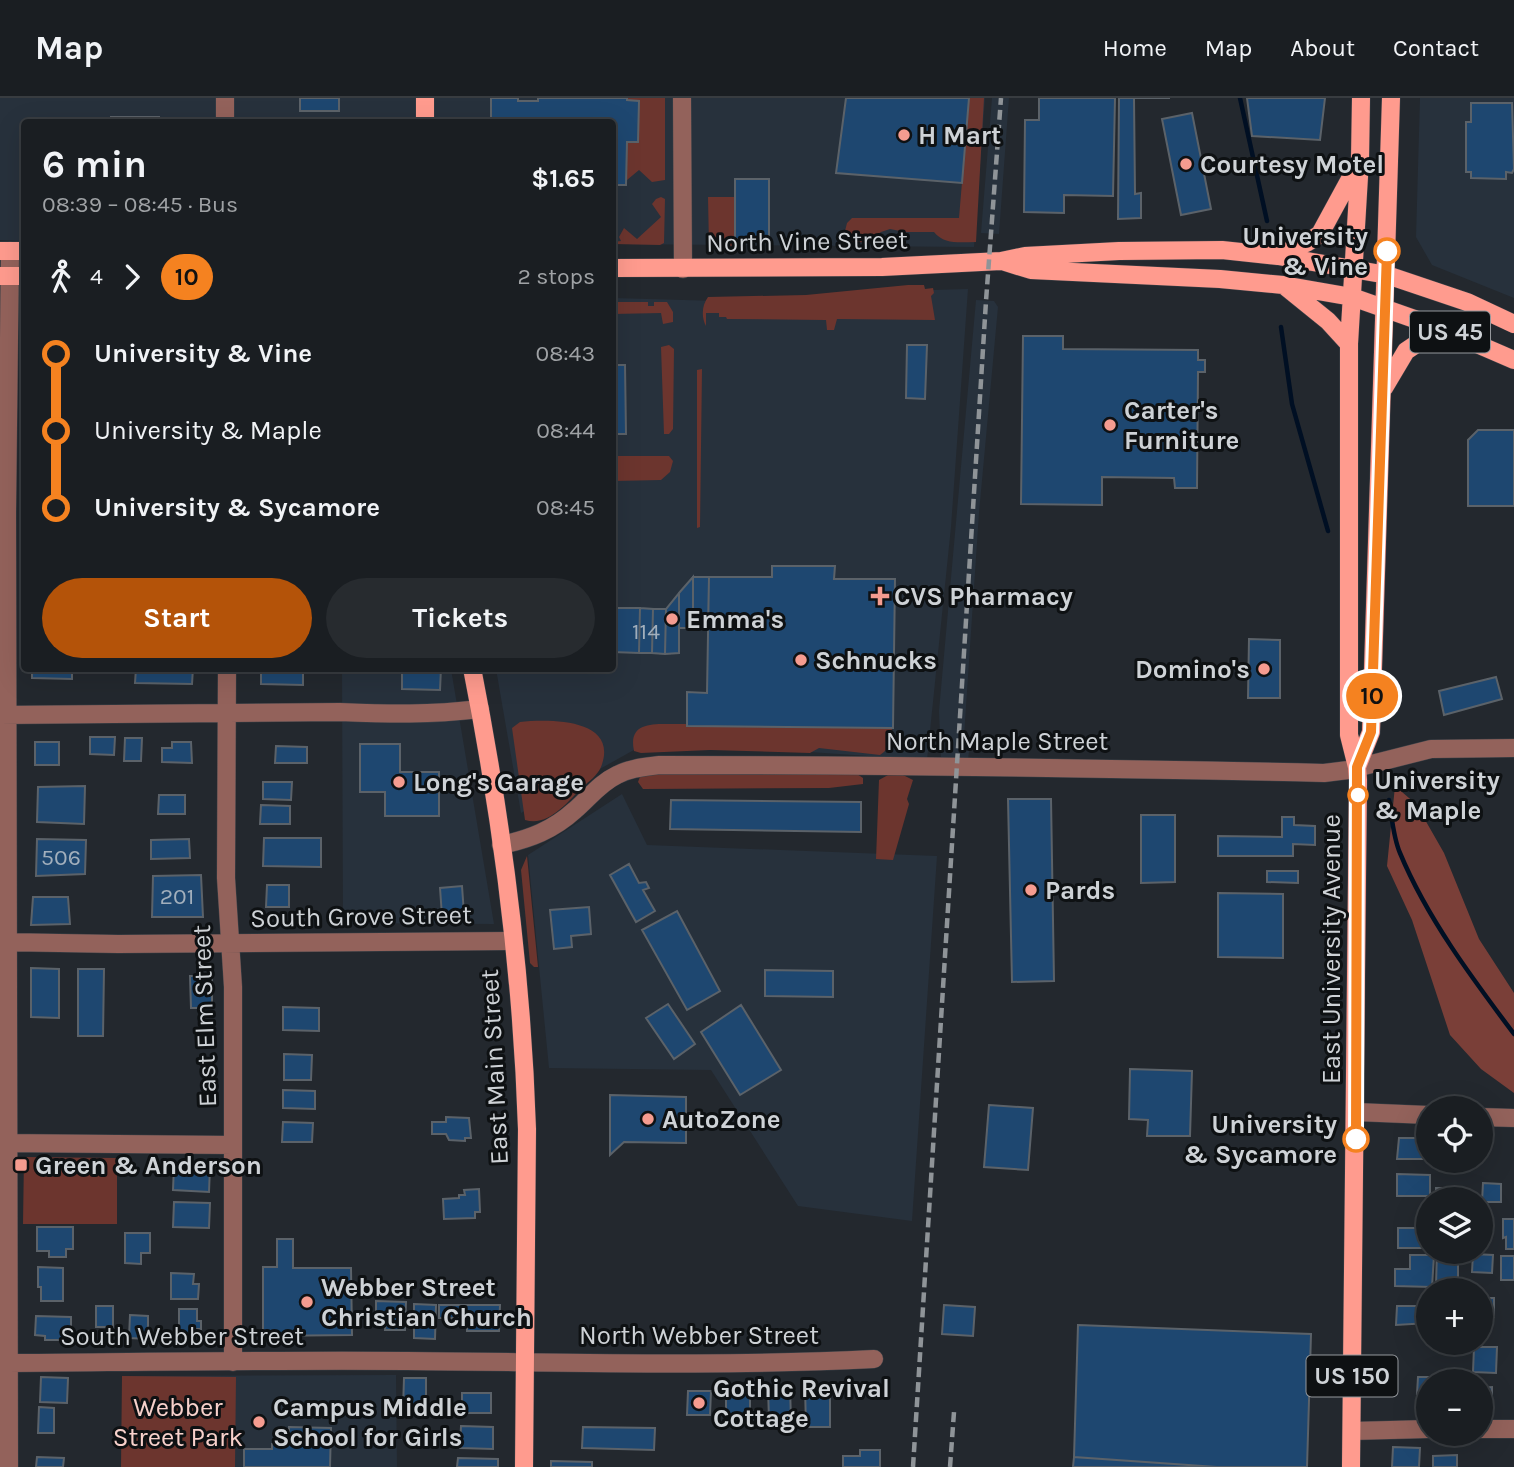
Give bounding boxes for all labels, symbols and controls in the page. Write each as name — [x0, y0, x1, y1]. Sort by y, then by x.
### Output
text: Map — [35, 29, 103, 67]
text: Home — [1103, 34, 1167, 62]
text: Map — [1205, 34, 1252, 62]
text: About — [1290, 34, 1355, 62]
text: Contact — [1393, 34, 1479, 62]
place label: H Mart — [918, 120, 1001, 151]
marker: H Mart — [896, 127, 912, 143]
text: 6 min — [42, 142, 147, 187]
place label: Courtesy Motel — [1200, 149, 1384, 180]
marker: Courtesy Motel — [1178, 156, 1194, 172]
text: $1.65 — [531, 163, 595, 194]
text: 08:39 – 08:45 · Bus — [42, 191, 238, 218]
place label: University & Vine — [1242, 221, 1368, 282]
street label: North Vine Street — [706, 224, 908, 259]
marker: University & Vine — [1374, 238, 1400, 264]
icon: walk — [42, 258, 80, 296]
icon: forward — [113, 258, 151, 296]
text: 4 — [90, 263, 103, 290]
text: 10 — [175, 263, 199, 291]
text: 2 stops — [517, 263, 595, 290]
road number: US 45 — [1410, 312, 1490, 353]
text: University & Vine — [94, 338, 312, 369]
text: 08:43 — [535, 340, 595, 367]
place label: Carter's Furniture — [1124, 395, 1239, 456]
text: University & Maple — [94, 415, 322, 446]
text: 08:44 — [536, 417, 595, 444]
marker: Carter's Furniture — [1102, 417, 1118, 433]
text: University & Sycamore — [94, 492, 380, 523]
text: 08:45 — [536, 494, 595, 521]
button: Start — [42, 578, 312, 658]
button: Tickets — [326, 578, 595, 658]
place label: CVS Pharmacy — [894, 581, 1073, 612]
marker: CVS Pharmacy — [872, 588, 888, 604]
place label: Emma's — [686, 604, 784, 635]
marker: Emma's — [664, 611, 680, 627]
house number: 114 — [632, 618, 660, 645]
place label: Schnucks — [815, 645, 937, 676]
marker: Schnucks — [793, 652, 809, 668]
place label: Domino's — [1135, 654, 1250, 685]
marker: Domino's — [1256, 661, 1272, 677]
line badge: 10 — [1340, 673, 1404, 719]
text: 10 — [1360, 682, 1384, 710]
street label: North Maple Street — [886, 726, 1109, 757]
place label: University & Maple — [1374, 765, 1500, 826]
place label: Long's Garage — [413, 767, 584, 798]
marker: Long's Garage — [391, 774, 407, 790]
marker: University & Maple — [1348, 785, 1368, 805]
street label: East University Avenue — [1316, 814, 1347, 1084]
house number: 506 — [41, 844, 81, 871]
place label: Pards — [1045, 875, 1115, 906]
marker: Pards — [1023, 882, 1039, 898]
house number: 201 — [160, 883, 194, 910]
street label: South Grove Street — [250, 899, 472, 934]
street label: East Elm Street — [186, 924, 223, 1108]
street label: East Main Street — [474, 968, 515, 1166]
map controls — [1416, 1096, 1493, 1446]
button: locate — [1416, 1096, 1493, 1173]
place label: AutoZone — [662, 1104, 781, 1135]
place label: University & Sycamore — [1183, 1109, 1337, 1170]
marker: AutoZone — [640, 1111, 656, 1127]
marker: University & Sycamore — [1343, 1126, 1369, 1152]
place label: Green & Anderson — [35, 1150, 262, 1181]
marker: Green & Anderson — [13, 1157, 29, 1173]
button: layers — [1416, 1187, 1493, 1264]
place label: Webber Street Christian Church — [321, 1272, 532, 1333]
button: + — [1416, 1278, 1493, 1355]
marker: Webber Street Christian Church — [299, 1294, 315, 1310]
street label: North Webber Street — [579, 1320, 819, 1351]
street label: South Webber Street — [60, 1321, 304, 1352]
road number: US 150 — [1306, 1356, 1398, 1396]
button: − — [1416, 1369, 1493, 1446]
place label: Gothic Revival Cottage — [713, 1373, 890, 1434]
park label: Webber Street Park — [113, 1392, 243, 1453]
place label: Campus Middle School for Girls — [273, 1392, 467, 1453]
marker: Gothic Revival Cottage — [691, 1395, 707, 1411]
marker: Campus Middle School for Girls — [251, 1414, 267, 1430]

